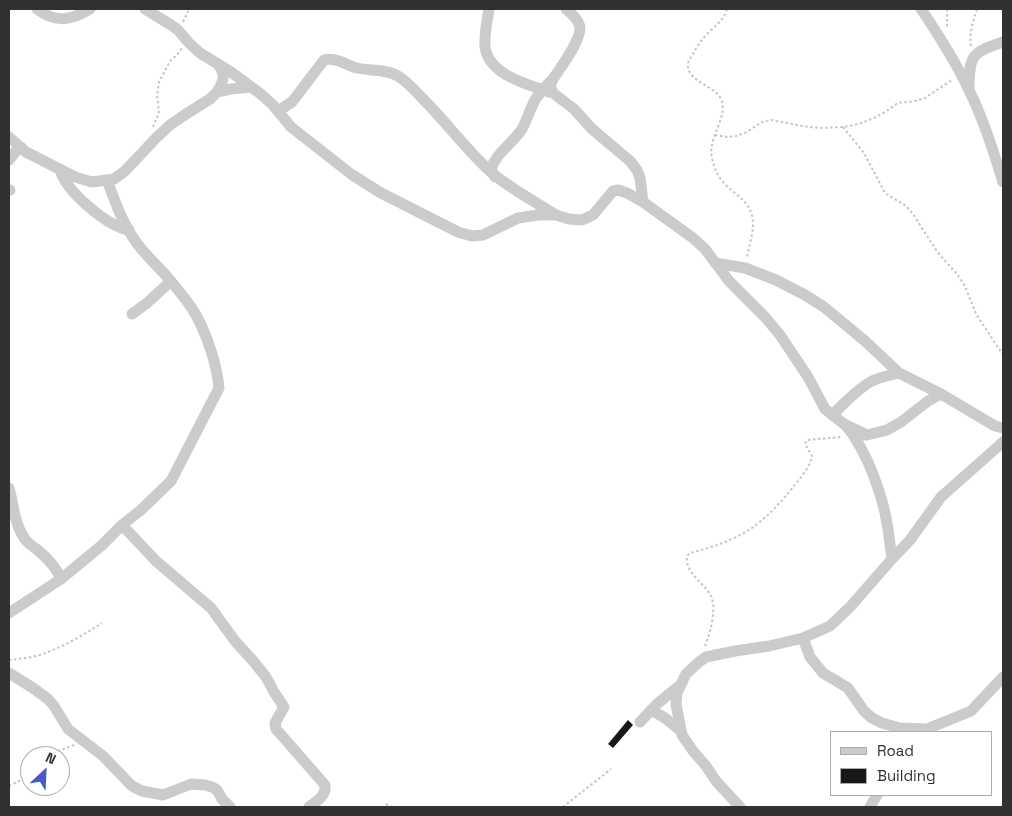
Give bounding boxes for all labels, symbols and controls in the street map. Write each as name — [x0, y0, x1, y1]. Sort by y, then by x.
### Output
legend — [830, 731, 992, 796]
text: Road — [877, 741, 914, 760]
north arrow — [20, 746, 70, 796]
text: N — [43, 748, 59, 768]
text: Building — [877, 766, 936, 785]

